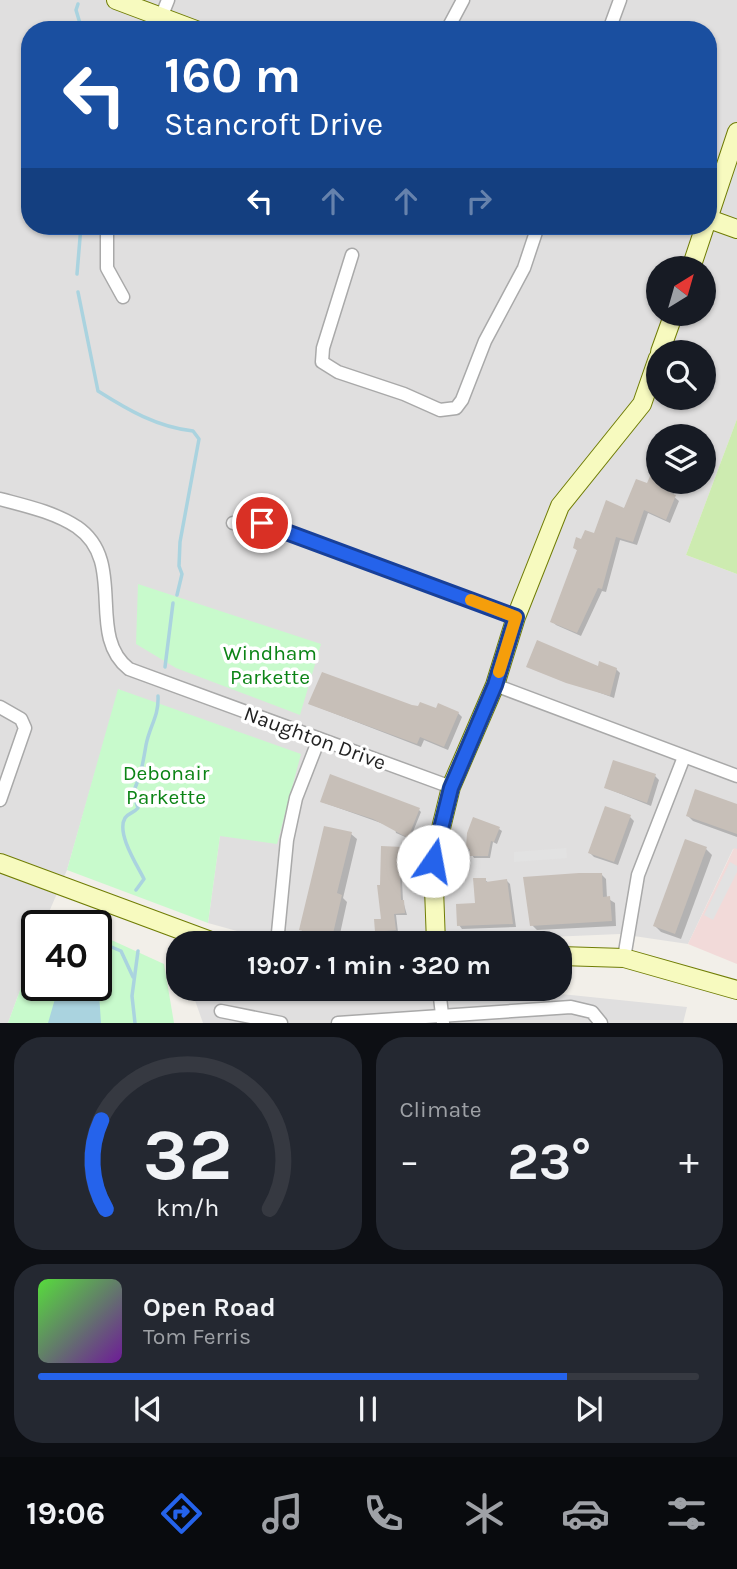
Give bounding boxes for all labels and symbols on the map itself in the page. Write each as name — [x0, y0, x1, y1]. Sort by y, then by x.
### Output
north arrow — [646, 256, 716, 326]
pin — [232, 493, 292, 553]
park label: Windham Parkette — [223, 641, 317, 689]
street label: Naughton Drive — [241, 701, 389, 775]
park label: Debonair Parkette — [123, 761, 210, 809]
position arrow — [396, 824, 470, 898]
speed limit sign: 40 — [21, 910, 112, 1001]

